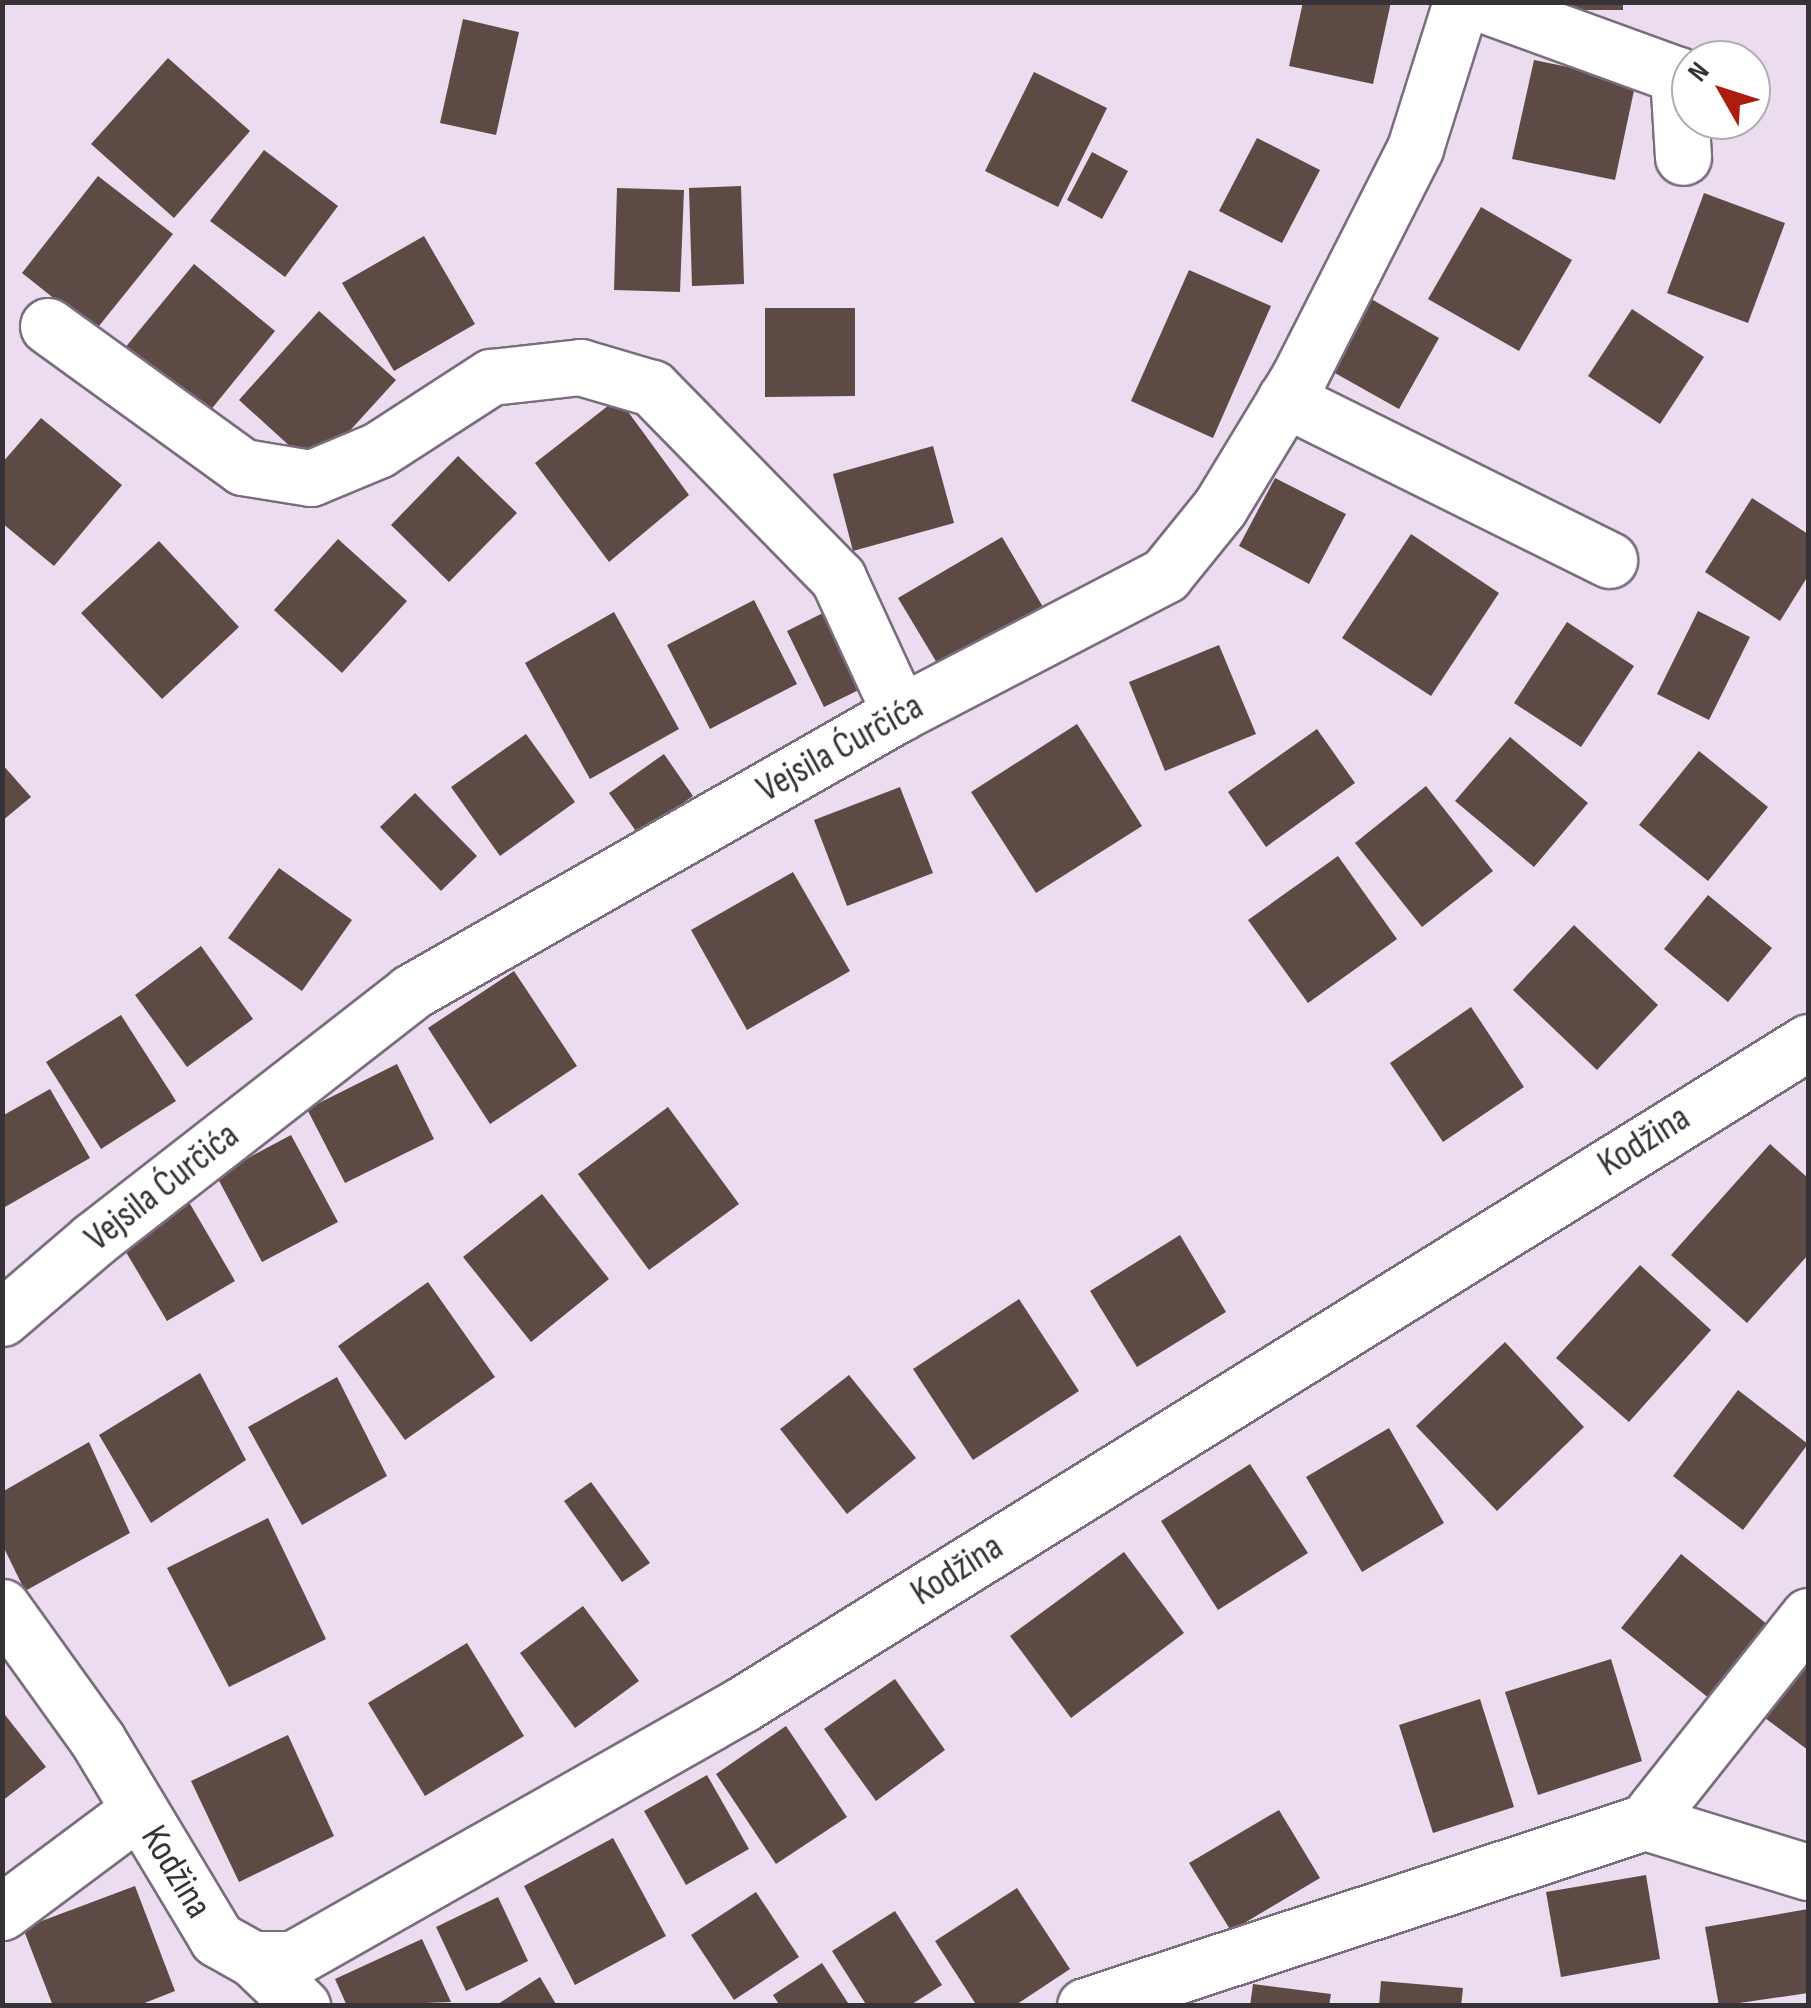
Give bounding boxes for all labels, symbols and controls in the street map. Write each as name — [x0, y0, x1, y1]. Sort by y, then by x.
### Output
north arrow — [1671, 40, 1771, 140]
text: N — [1681, 56, 1716, 88]
street label: Vejsila Ćurčića — [749, 684, 931, 812]
street label: Kodžina — [1590, 1095, 1698, 1187]
street label: Vejsila Ćurčića — [76, 1113, 248, 1261]
street label: Kodžina — [903, 1524, 1011, 1616]
street label: Kodžina — [131, 1818, 221, 1926]

